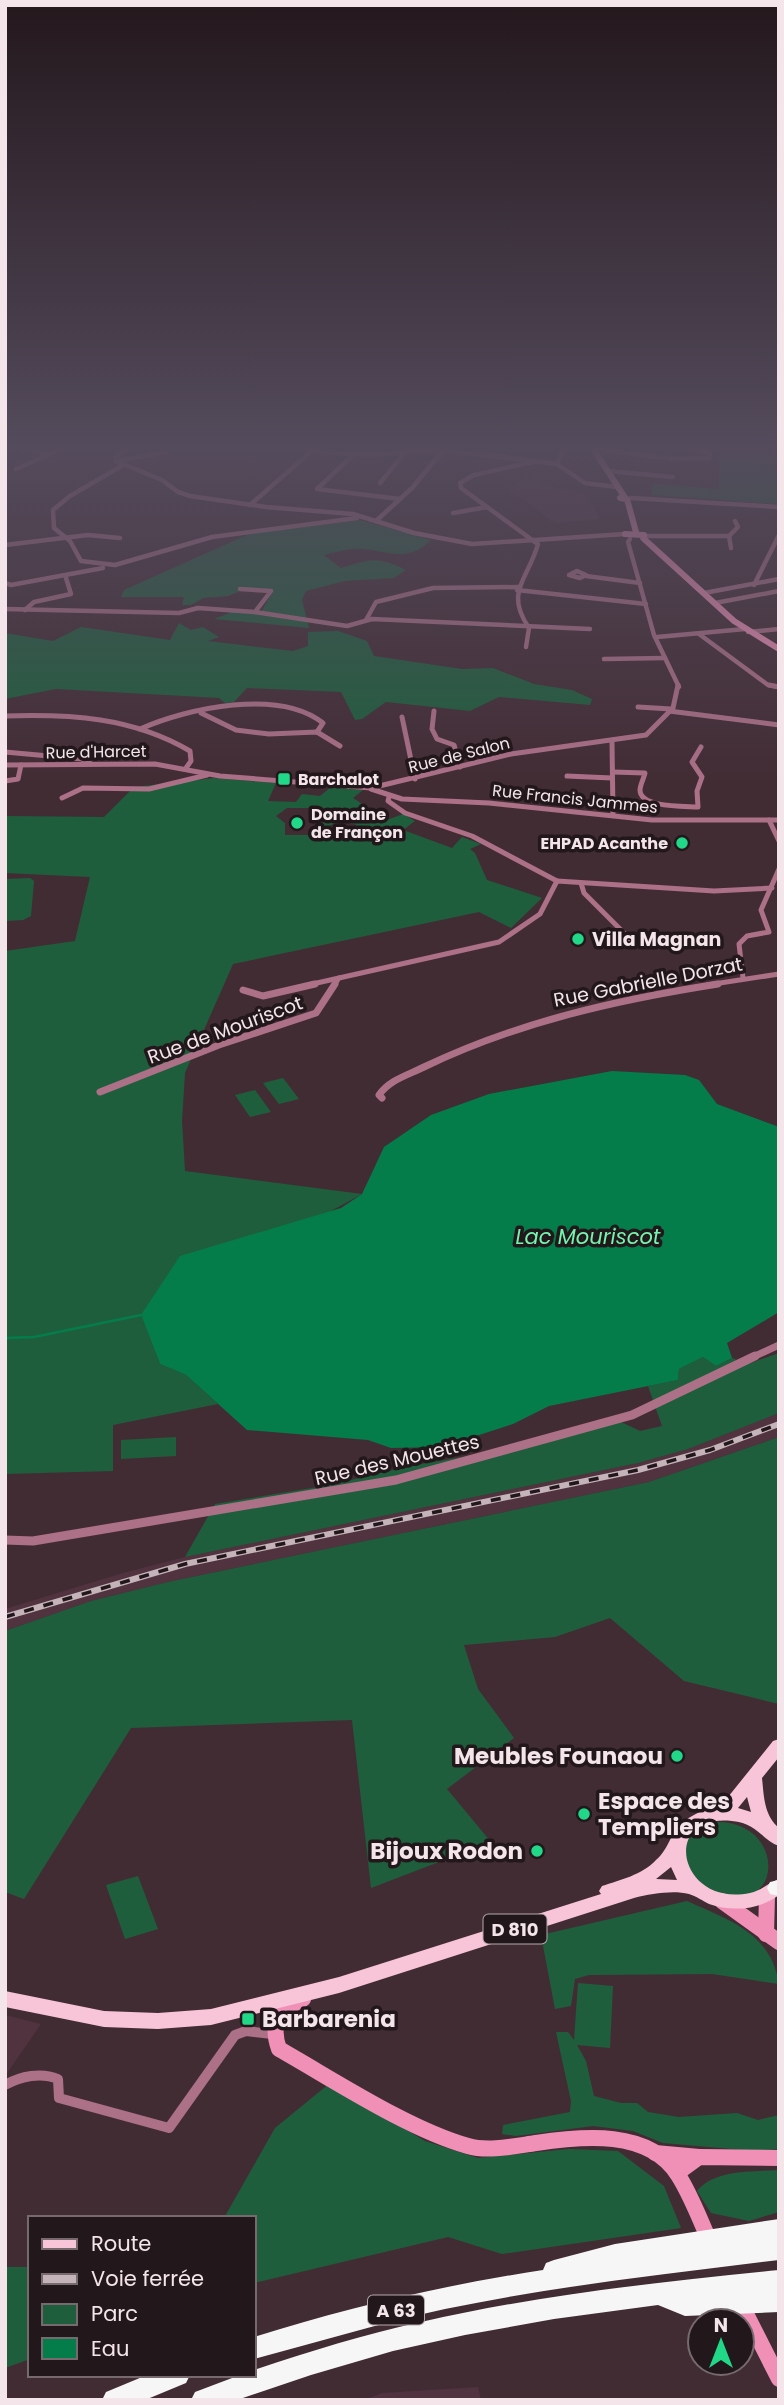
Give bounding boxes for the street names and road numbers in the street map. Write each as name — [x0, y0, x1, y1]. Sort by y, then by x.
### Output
street label: Rue de Salon — [406, 731, 512, 779]
street label: Rue d'Harcet — [45, 740, 147, 764]
street label: Rue Francis Jammes — [491, 779, 659, 819]
street label: Rue Gabrielle Dorzat — [551, 950, 745, 1014]
street label: Rue de Mouriscot — [144, 989, 306, 1071]
street label: Rue des Mouettes — [312, 1428, 482, 1492]
road number: D 810 — [484, 1914, 546, 1943]
road number: A 63 — [368, 2296, 424, 2324]

